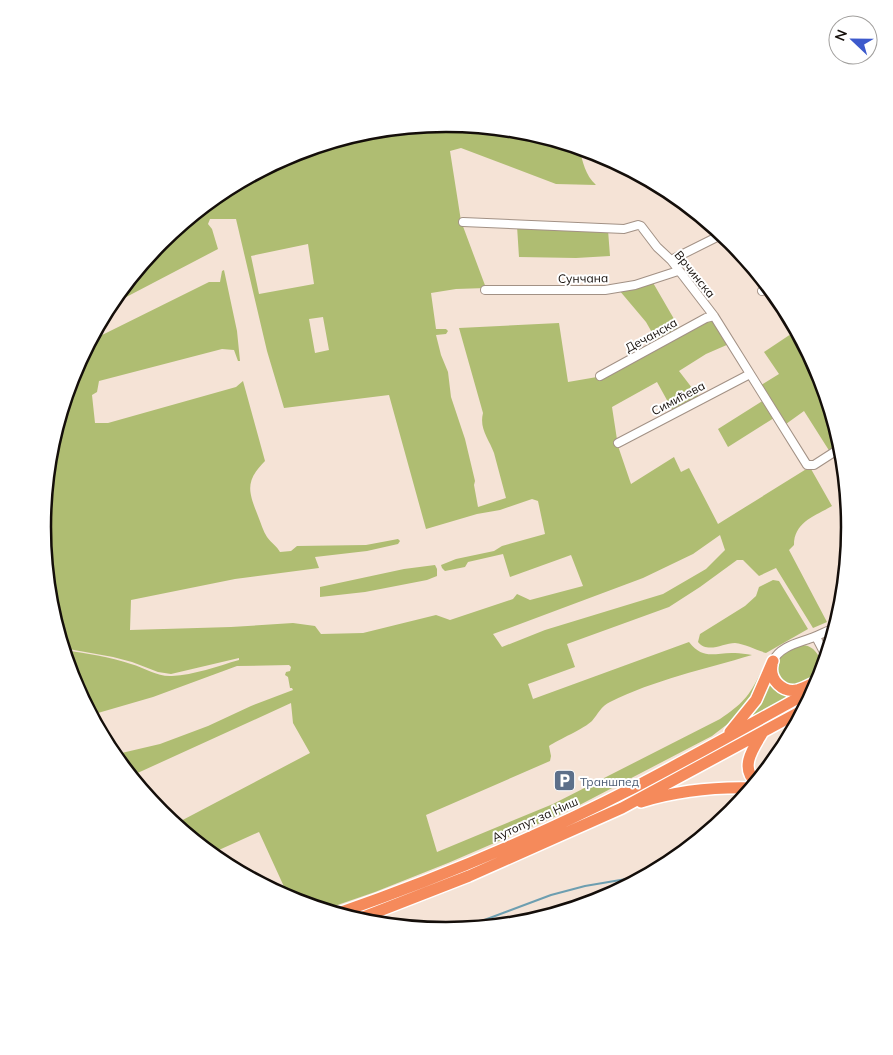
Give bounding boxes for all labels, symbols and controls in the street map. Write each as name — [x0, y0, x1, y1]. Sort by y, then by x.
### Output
north arrow — [828, 15, 878, 65]
text: N — [831, 27, 851, 43]
street label: Врчинска — [671, 247, 719, 301]
street label: Сунчана — [558, 270, 608, 286]
street label: Дечанска — [622, 315, 680, 355]
street label: Симићева — [649, 378, 707, 418]
parking icon: Траншпед — [552, 769, 576, 793]
place label: Траншпед — [580, 774, 639, 789]
street label: Аутопут за Ниш — [490, 793, 580, 845]

